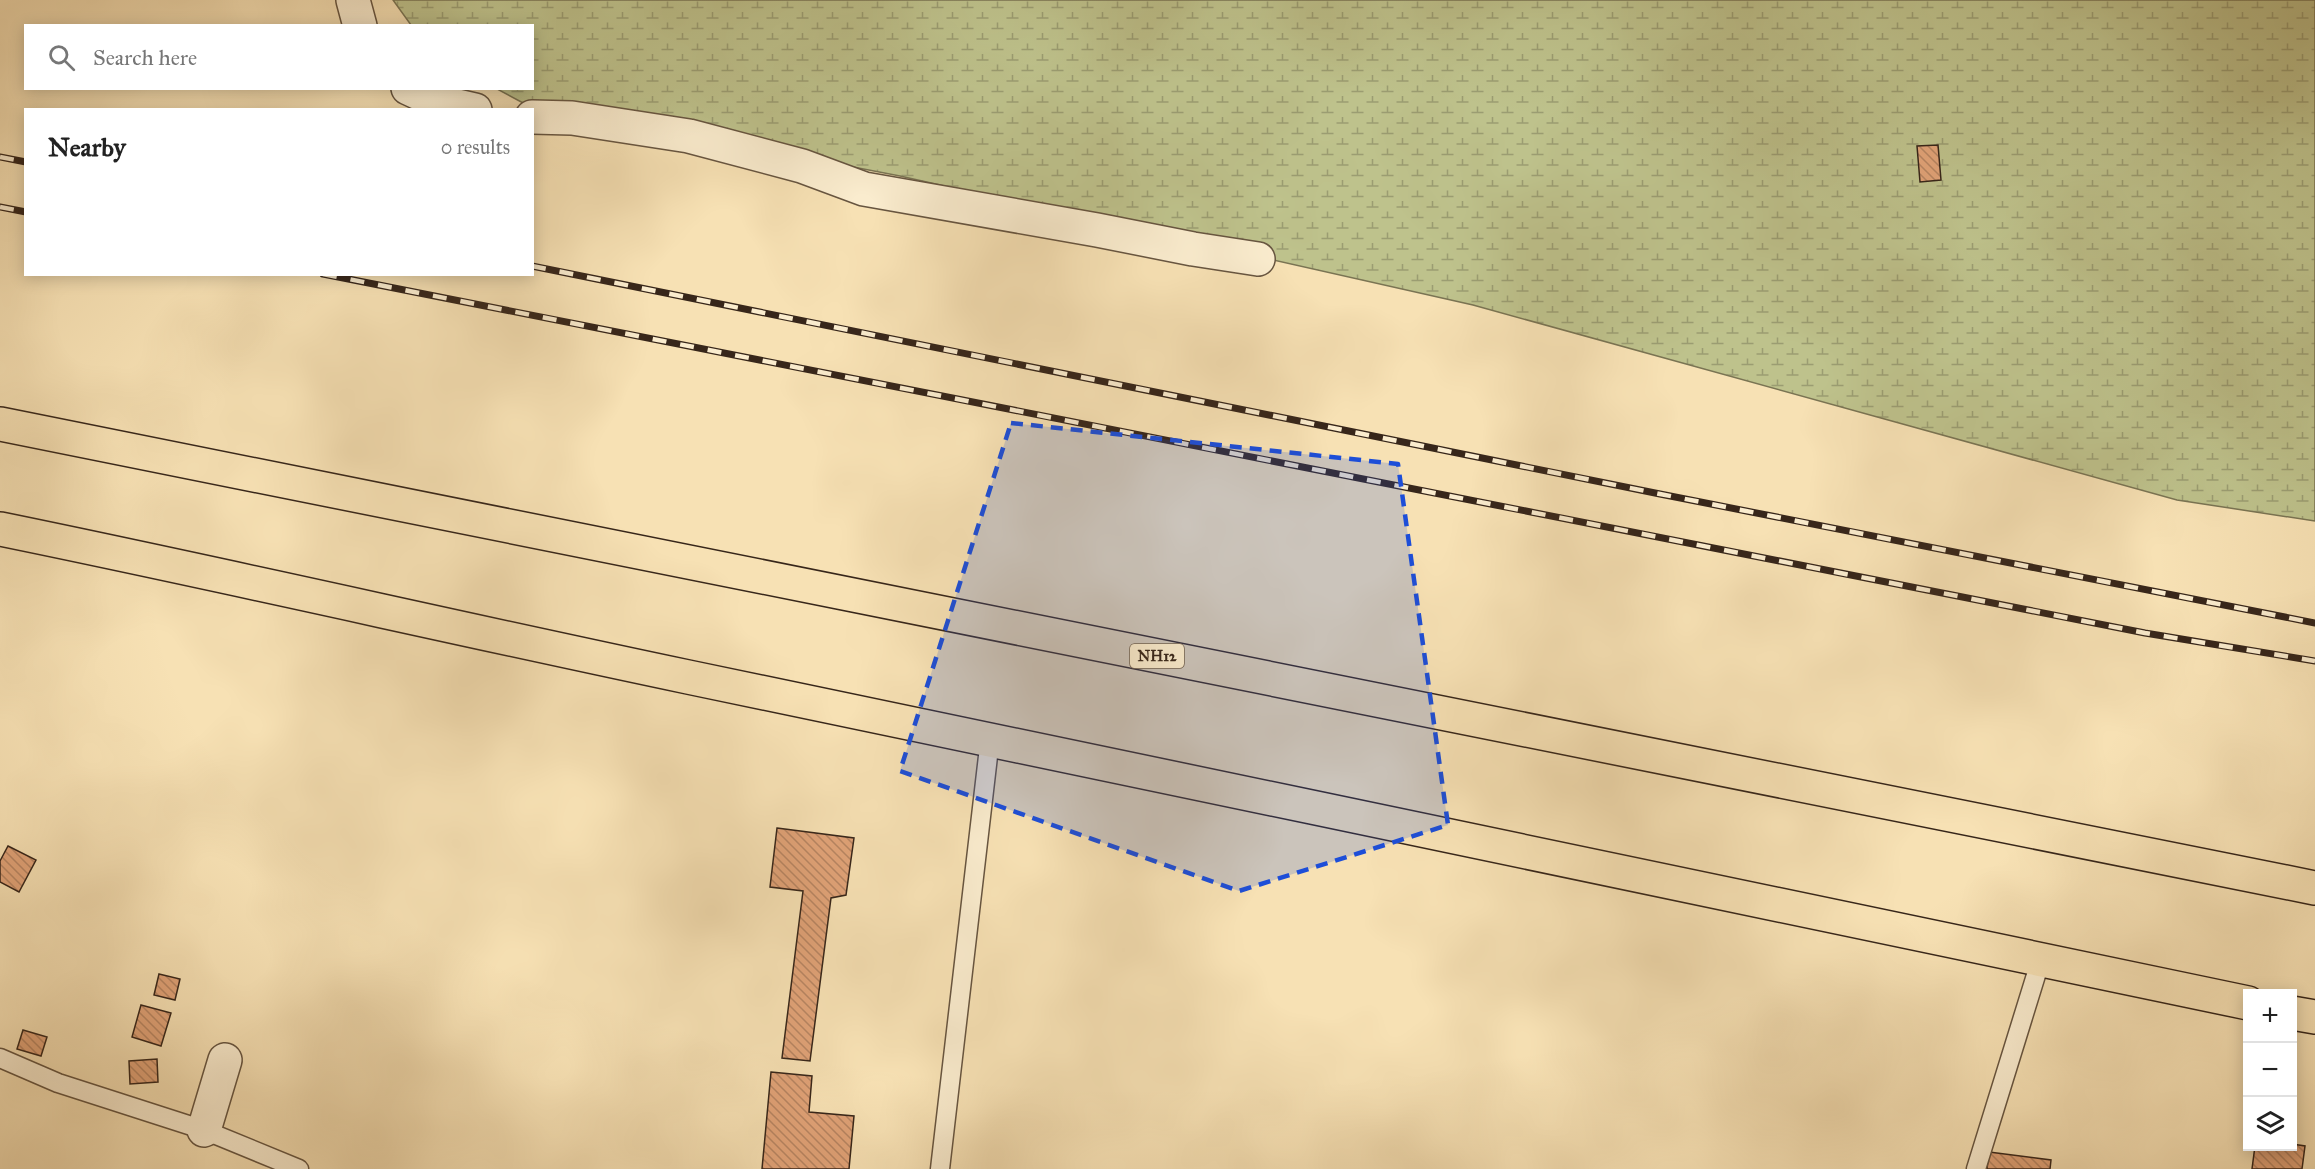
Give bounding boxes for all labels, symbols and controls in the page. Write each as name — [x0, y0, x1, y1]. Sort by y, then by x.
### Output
search box — [24, 24, 534, 90]
icon: search — [45, 41, 78, 74]
text: Search here — [93, 44, 197, 71]
text: Nearby — [48, 131, 126, 163]
text: 0 results — [441, 135, 510, 159]
road number: NH12 — [1130, 644, 1184, 668]
map controls — [2243, 989, 2297, 1151]
button: + — [2243, 989, 2297, 1043]
button: − — [2243, 1043, 2297, 1097]
button: layers — [2243, 1097, 2297, 1151]

